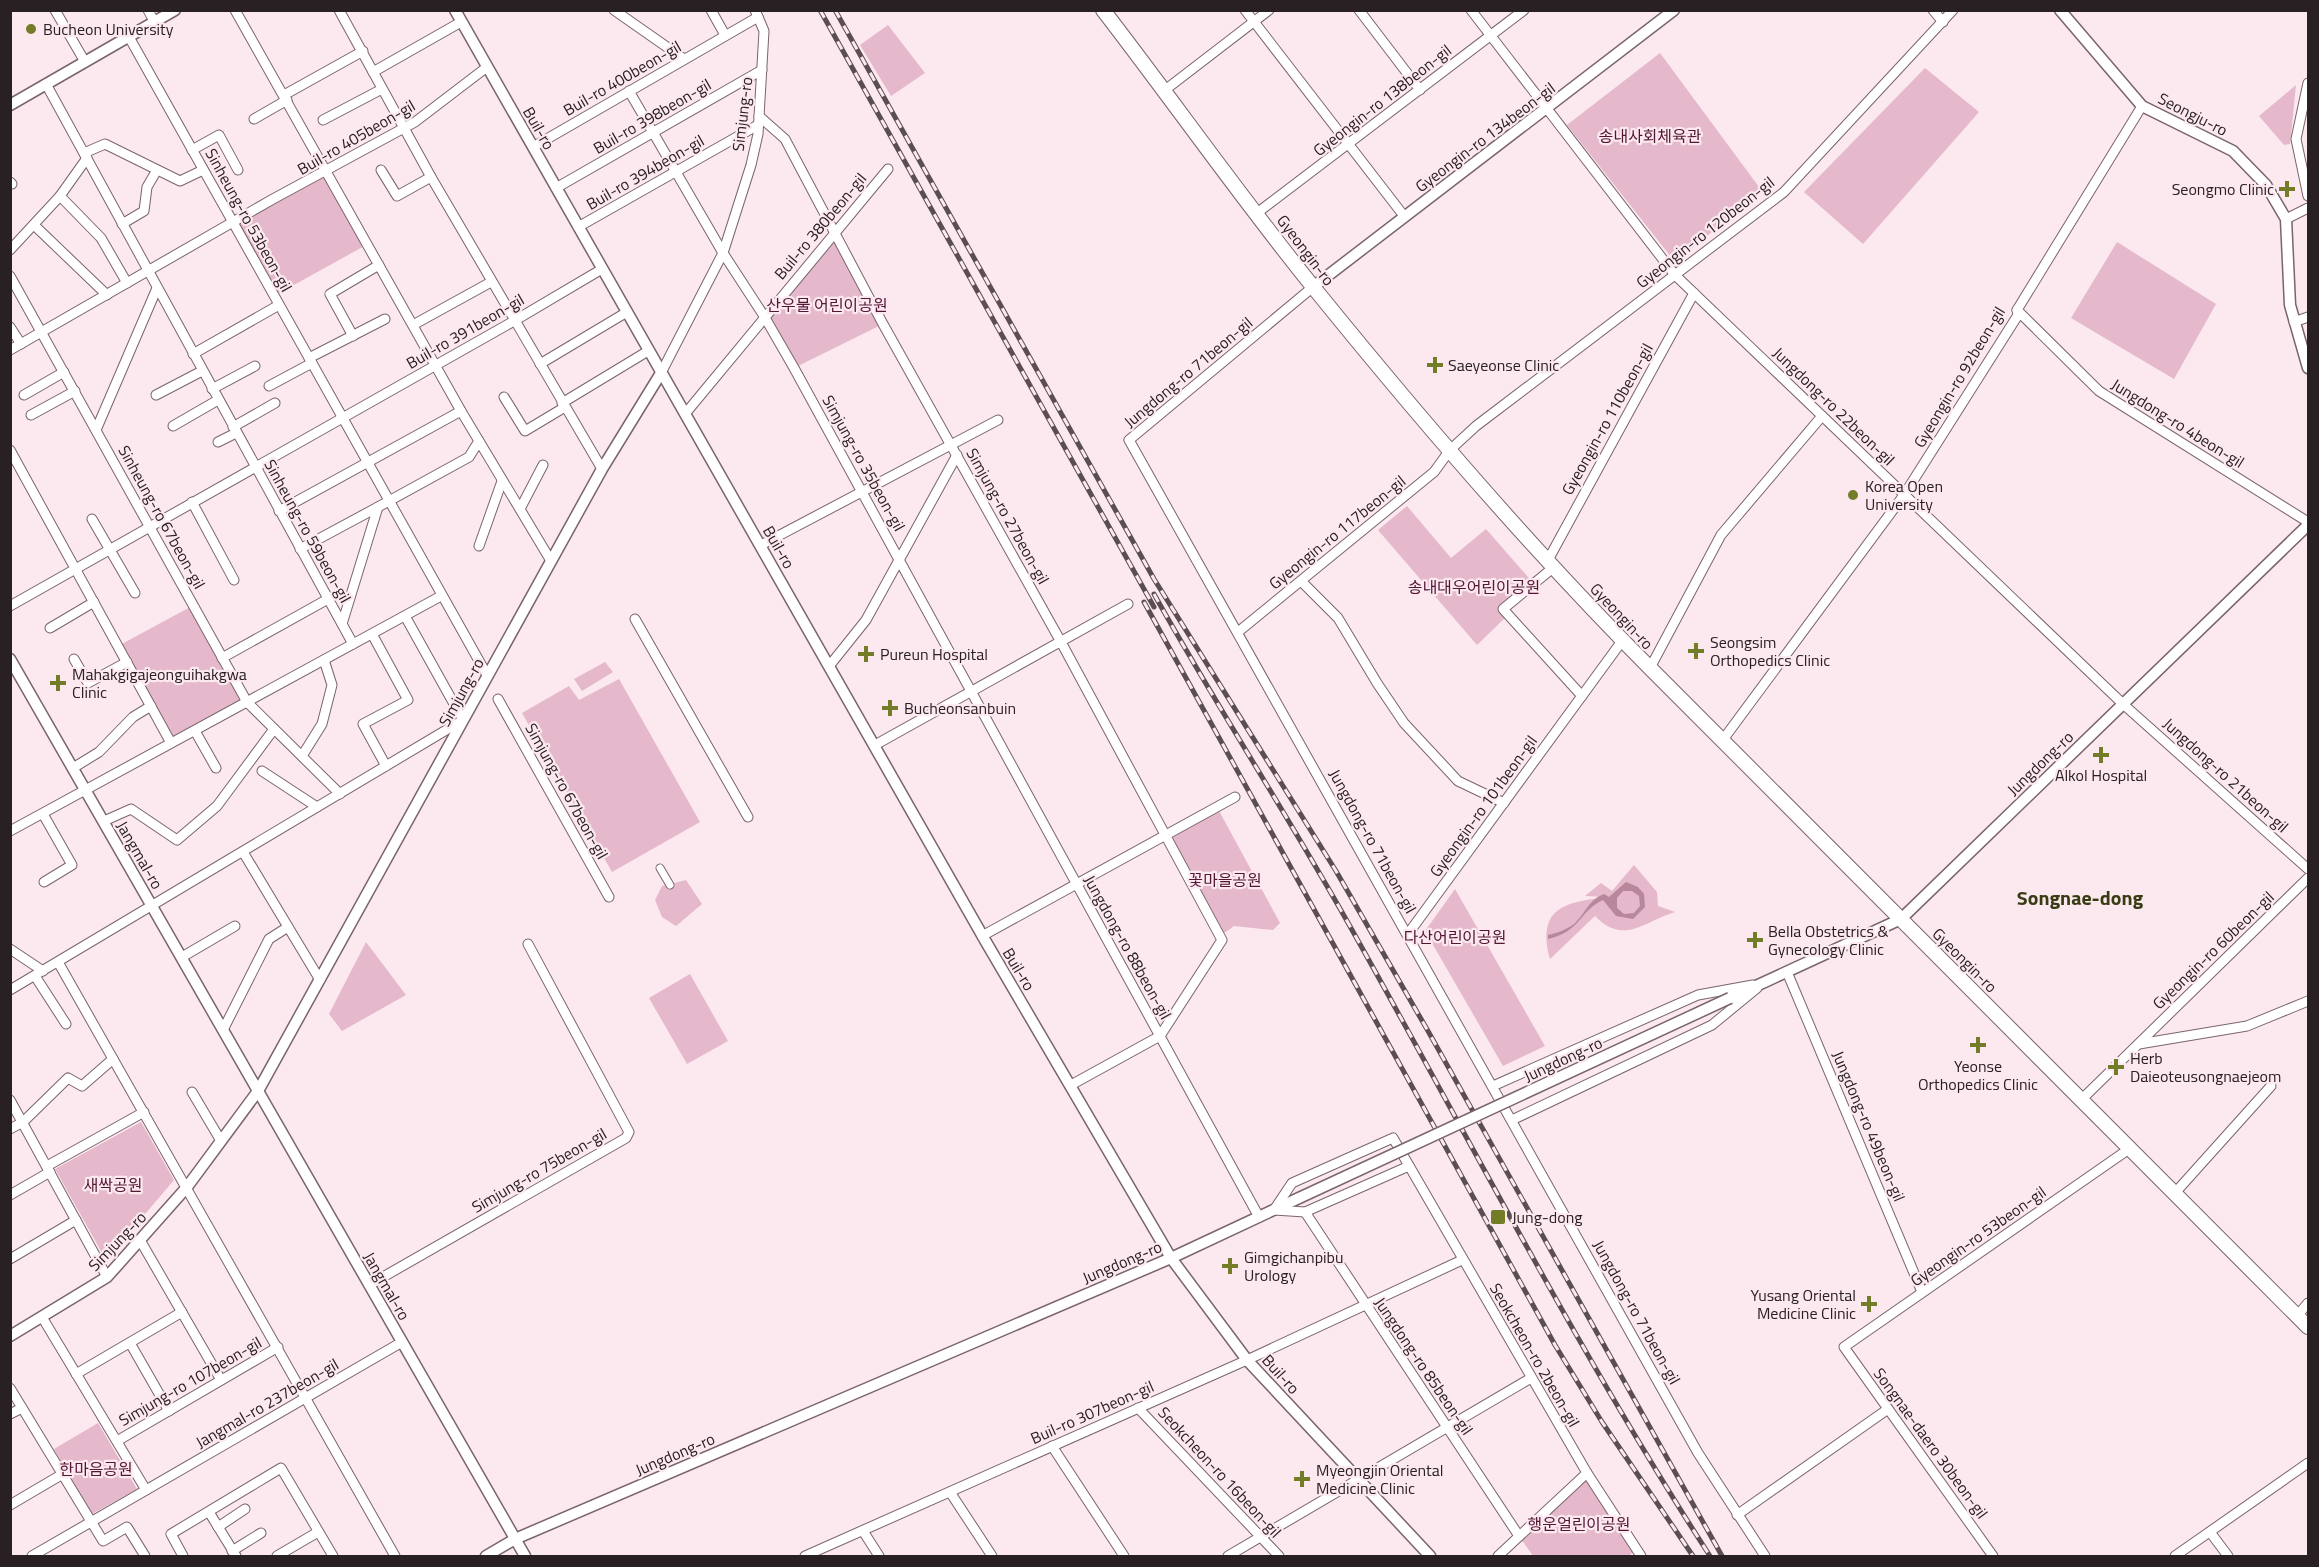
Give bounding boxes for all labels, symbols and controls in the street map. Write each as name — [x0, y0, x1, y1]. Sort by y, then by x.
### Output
place label: Bucheon University — [43, 17, 174, 41]
marker: Bucheon University — [24, 22, 38, 36]
street label: Buil-ro 400beon-gil — [559, 34, 685, 122]
street label: Gyeongin-ro 138beon-gil — [1308, 38, 1456, 162]
street label: Buil-ro 398beon-gil — [589, 72, 715, 160]
street label: Simjung-ro — [726, 75, 758, 153]
street label: Gyeongin-ro 134beon-gil — [1410, 76, 1560, 198]
street label: Seongju-ro — [2154, 86, 2232, 142]
street label: Buil-ro 405beon-gil — [293, 93, 419, 181]
street label: Buil-ro — [517, 102, 561, 154]
park label: 송내사회체육관 — [1598, 124, 1702, 148]
street label: Buil-ro 394beon-gil — [582, 128, 708, 216]
street label: Sinheung-ro 53beon-gil — [200, 144, 298, 296]
street label: Buil-ro 380beon-gil — [768, 167, 872, 285]
street label: Gyeongin-ro 120beon-gil — [1631, 170, 1779, 294]
place label: Seongmo Clinic — [2172, 177, 2274, 201]
marker: Seongmo Clinic — [2278, 180, 2296, 198]
street label: Gyeongin-ro — [1271, 209, 1341, 291]
street label: Buil-ro 391beon-gil — [402, 287, 528, 375]
park label: 산우물 어린이공원 — [766, 293, 888, 317]
street label: Gyeongin-ro 92beon-gil — [1907, 302, 2011, 452]
street label: Jungdong-ro 71beon-gil — [1118, 311, 1258, 433]
street label: Gyeongin-ro 110beon-gil — [1555, 339, 1659, 499]
street label: Jungdong-ro 22beon-gil — [1767, 341, 1901, 471]
place label: Saeyeonse Clinic — [1448, 353, 1559, 377]
marker: Saeyeonse Clinic — [1426, 356, 1444, 374]
street label: Jungdong-ro 4beon-gil — [2107, 372, 2249, 474]
street label: Simjung-ro 35beon-gil — [817, 391, 911, 535]
street label: Sinheung-ro 67beon-gil — [113, 441, 211, 593]
street label: Simjung-ro 27beon-gil — [961, 444, 1055, 588]
street label: Sinheung-ro 59beon-gil — [259, 455, 357, 607]
street label: Gyeongin-ro 117beon-gil — [1263, 469, 1411, 595]
place label: Korea Open University — [1865, 474, 1943, 516]
marker: Korea Open University — [1846, 488, 1860, 502]
street label: Buil-ro — [757, 521, 801, 573]
park label: 송내대우어린이공원 — [1408, 575, 1540, 599]
street label: Gyeongin-ro — [1585, 577, 1659, 655]
place label: Seongsim Orthopedics Clinic — [1710, 630, 1830, 672]
place label: Pureun Hospital — [880, 642, 988, 666]
marker: Seongsim Orthopedics Clinic — [1687, 642, 1705, 660]
marker: Pureun Hospital — [857, 645, 875, 663]
street label: Simjung-ro — [432, 653, 490, 731]
place label: Mahakgigajeonguihakgwa Clinic — [72, 662, 247, 704]
marker: Mahakgigajeonguihakgwa Clinic — [49, 674, 67, 692]
place label: Bucheonsanbuin — [904, 696, 1016, 720]
marker: Bucheonsanbuin — [881, 699, 899, 717]
street label: Jungdong-ro 21beon-gil — [2158, 712, 2294, 838]
street label: Simjung-ro 67beon-gil — [520, 719, 614, 863]
street label: Jungdong-ro — [2001, 725, 2079, 801]
street label: Gyeongin-ro 101beon-gil — [1423, 730, 1543, 882]
marker: Alkol Hospital — [2092, 746, 2110, 764]
place label: Alkol Hospital — [2055, 763, 2147, 787]
street label: Jungdong-ro 71beon-gil — [1323, 764, 1423, 918]
street label: Jangmal-ro — [111, 816, 169, 894]
park label: 꽃마을공원 — [1188, 868, 1262, 892]
street label: Jungdong-ro 88beon-gil — [1078, 870, 1178, 1024]
district label: Songnae-dong — [2017, 882, 2143, 913]
street label: Gyeongin-ro 60beon-gil — [2147, 885, 2279, 1015]
place label: Bella Obstetrics & Gynecology Clinic — [1768, 919, 1889, 961]
street label: Gyeongin-ro — [1927, 922, 2003, 998]
park label: 다산어린이공원 — [1403, 925, 1507, 949]
marker: Bella Obstetrics & Gynecology Clinic — [1746, 931, 1764, 949]
street label: Buil-ro — [997, 943, 1041, 995]
street label: Jungdong-ro — [1520, 1030, 1606, 1088]
marker: Yeonse Orthopedics Clinic — [1969, 1036, 1987, 1054]
place label: Herb Daieoteusongnaejeom — [2130, 1046, 2281, 1088]
street label: Jungdong-ro 49beon-gil — [1826, 1047, 1912, 1205]
place label: Yeonse Orthopedics Clinic — [1918, 1054, 2038, 1096]
marker: Herb Daieoteusongnaejeom — [2107, 1058, 2125, 1076]
street label: Simjung-ro 75beon-gil — [467, 1122, 611, 1218]
park label: 새싹공원 — [84, 1173, 142, 1197]
street label: Gyeongin-ro 53beon-gil — [1905, 1180, 2051, 1292]
place label: Jung-dong — [1512, 1205, 1582, 1229]
street label: Simjung-ro — [82, 1206, 152, 1276]
marker: Jung-dong — [1489, 1208, 1507, 1226]
street label: Jungdong-ro — [1079, 1234, 1165, 1290]
street label: Jungdong-ro 71beon-gil — [1587, 1235, 1687, 1389]
place label: Gimgichanpibu Urology — [1244, 1245, 1344, 1287]
street label: Jangmal-ro — [358, 1247, 416, 1325]
marker: Gimgichanpibu Urology — [1221, 1257, 1239, 1275]
street label: Seokcheon-ro 2beon-gil — [1484, 1279, 1586, 1431]
place label: Yusang Oriental Medicine Clinic — [1750, 1283, 1856, 1325]
street label: Jungdong-ro 85beon-gil — [1369, 1292, 1479, 1440]
marker: Yusang Oriental Medicine Clinic — [1860, 1295, 1878, 1313]
street label: Simjung-ro 107beon-gil — [114, 1330, 266, 1432]
street label: Buil-ro — [1257, 1349, 1305, 1399]
street label: Jangmal-ro 237beon-gil — [191, 1352, 343, 1454]
street label: Songnae-daero 30beon-gil — [1868, 1363, 1994, 1523]
street label: Buil-ro 307beon-gil — [1026, 1374, 1158, 1450]
street label: Seokcheon-ro 16beon-gil — [1153, 1401, 1287, 1543]
street label: Jungdong-ro — [632, 1426, 718, 1482]
park label: 한마음공원 — [59, 1457, 133, 1481]
place label: Myeongjin Oriental Medicine Clinic — [1316, 1458, 1443, 1500]
marker: Myeongjin Oriental Medicine Clinic — [1293, 1470, 1311, 1488]
park label: 행운얼린이공원 — [1527, 1512, 1631, 1536]

